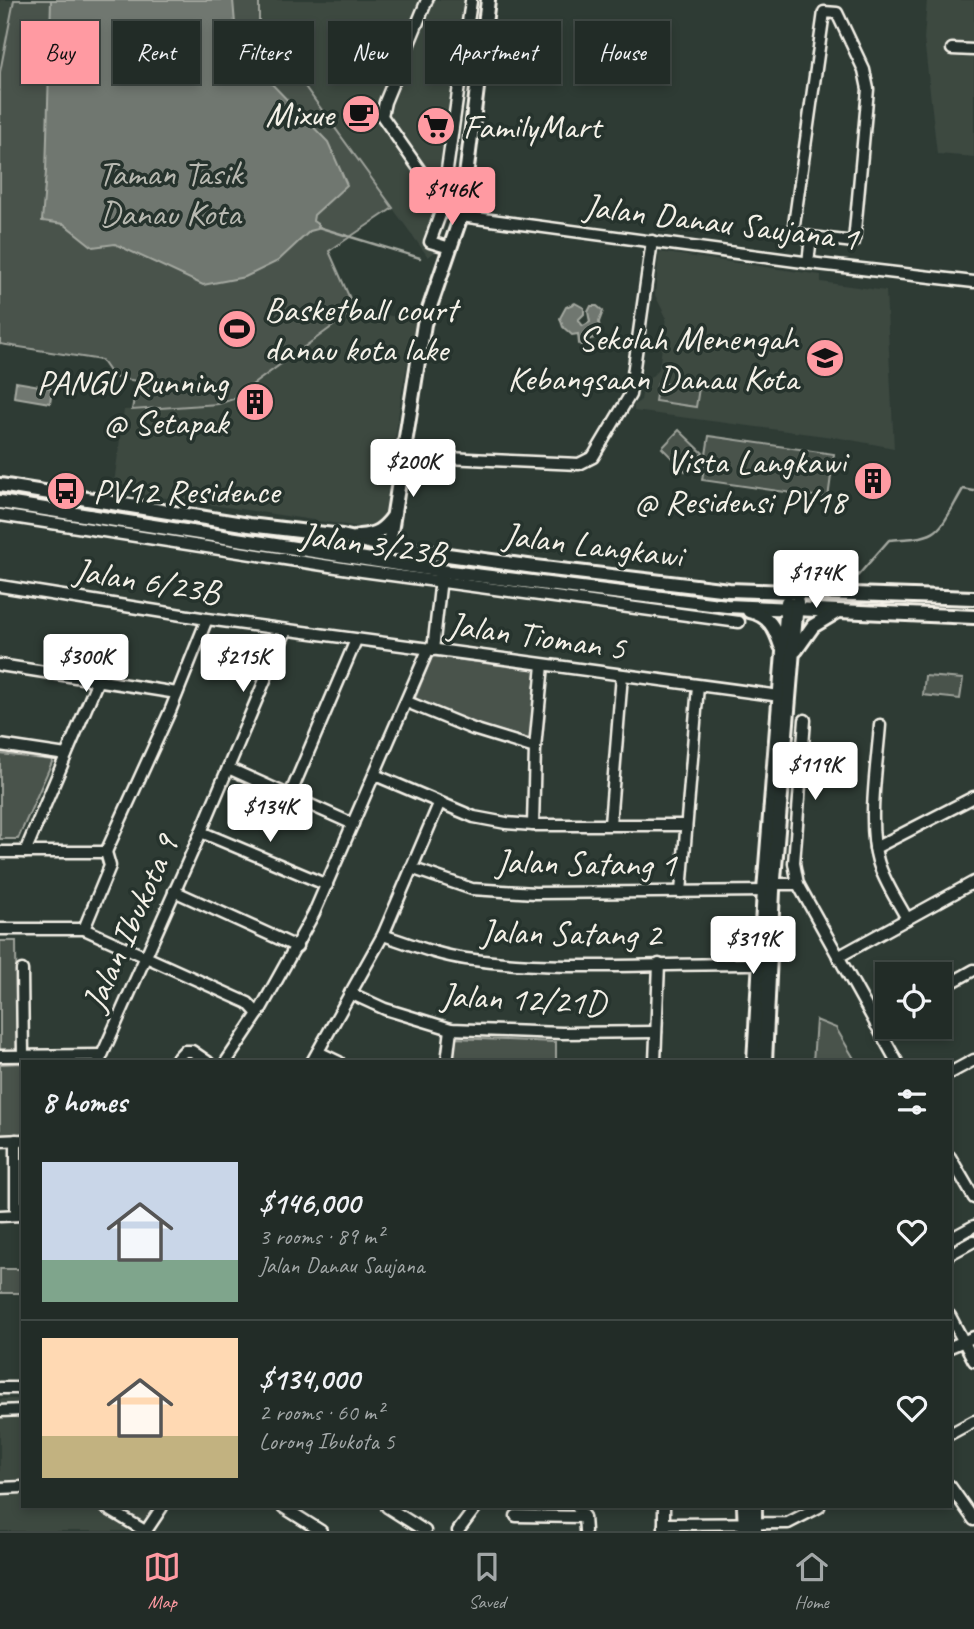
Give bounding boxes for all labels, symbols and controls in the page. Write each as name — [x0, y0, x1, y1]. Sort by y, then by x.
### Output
chip: Buy — [21, 21, 99, 84]
chip: Rent — [113, 21, 200, 84]
chip: Filters — [214, 21, 314, 84]
chip: New — [328, 21, 411, 84]
chip: Apartment — [425, 21, 561, 84]
chip: House — [575, 21, 670, 84]
place label: Mixue — [266, 92, 337, 137]
cafe icon: Mixue — [340, 93, 382, 135]
place label: FamilyMart — [463, 104, 604, 149]
supermarket icon: FamilyMart — [415, 105, 457, 147]
park label: Taman Tasik Danau Kota — [98, 151, 245, 236]
pin: $146K — [403, 168, 501, 227]
text: $146K — [425, 175, 479, 204]
street label: Jalan Danau Saujana 1 — [579, 183, 863, 261]
place label: Basketball court danau kota lake — [264, 287, 461, 372]
sports icon: Basketball court danau kota lake — [216, 308, 258, 350]
place label: Sekolah Menengah Kebangsaan Danau Kota — [507, 316, 801, 401]
school or university icon: Sekolah Menengah Kebangsaan Danau Kota — [804, 337, 846, 379]
place label: PANGU Running @ Setapak — [36, 360, 230, 445]
building icon: PANGU Running @ Setapak — [234, 381, 276, 423]
place label: Vista Langkawi @ Residensi PV18 — [634, 439, 850, 524]
pin: $200K — [364, 440, 462, 499]
text: $200K — [386, 447, 440, 476]
building icon: Vista Langkawi @ Residensi PV18 — [852, 460, 894, 502]
place label: PV12 Residence — [93, 469, 282, 514]
bus stop icon: PV12 Residence — [45, 470, 87, 512]
street label: Jalan 3/23B — [295, 511, 452, 577]
street label: Jalan Langkawi — [499, 511, 689, 579]
street label: Jalan 6/23B — [69, 547, 226, 615]
pin: $174K — [767, 550, 865, 610]
text: $174K — [790, 558, 843, 587]
street label: Jalan Tioman 5 — [444, 601, 631, 671]
pin: $300K — [37, 634, 135, 694]
pin: $215K — [194, 634, 292, 694]
text: $300K — [59, 642, 113, 671]
text: $215K — [217, 642, 269, 671]
pin: $119K — [766, 742, 864, 802]
text: $119K — [789, 750, 841, 779]
pin: $134K — [221, 784, 319, 844]
text: $134K — [243, 792, 297, 821]
street label: Jalan Ibukota 9 — [71, 825, 190, 1020]
street label: Jalan Satang 1 — [493, 839, 679, 887]
street label: Jalan Satang 2 — [478, 909, 665, 957]
pin: $319K — [704, 916, 802, 976]
text: $319K — [727, 924, 779, 953]
map controls — [875, 962, 952, 1039]
button: locate — [875, 962, 952, 1039]
street label: Jalan 12/21D — [438, 972, 609, 1026]
text: 8 homes — [42, 1083, 127, 1121]
icon: filters — [893, 1083, 931, 1121]
text: $146,000 — [259, 1184, 360, 1222]
icon: home — [98, 1190, 182, 1274]
icon: heart — [893, 1213, 931, 1251]
text: 3 rooms · 89 m² — [259, 1222, 383, 1251]
text: Jalan Danau Saujana — [259, 1251, 424, 1280]
text: $134,000 — [259, 1360, 359, 1398]
icon: home — [98, 1366, 182, 1450]
icon: heart — [893, 1389, 931, 1427]
text: 2 rooms · 60 m² — [259, 1398, 383, 1427]
text: Lorong Ibukota 5 — [259, 1427, 395, 1456]
tab: Map — [143, 1548, 181, 1614]
tab: Saved — [468, 1548, 506, 1614]
tab: Home — [793, 1548, 831, 1614]

